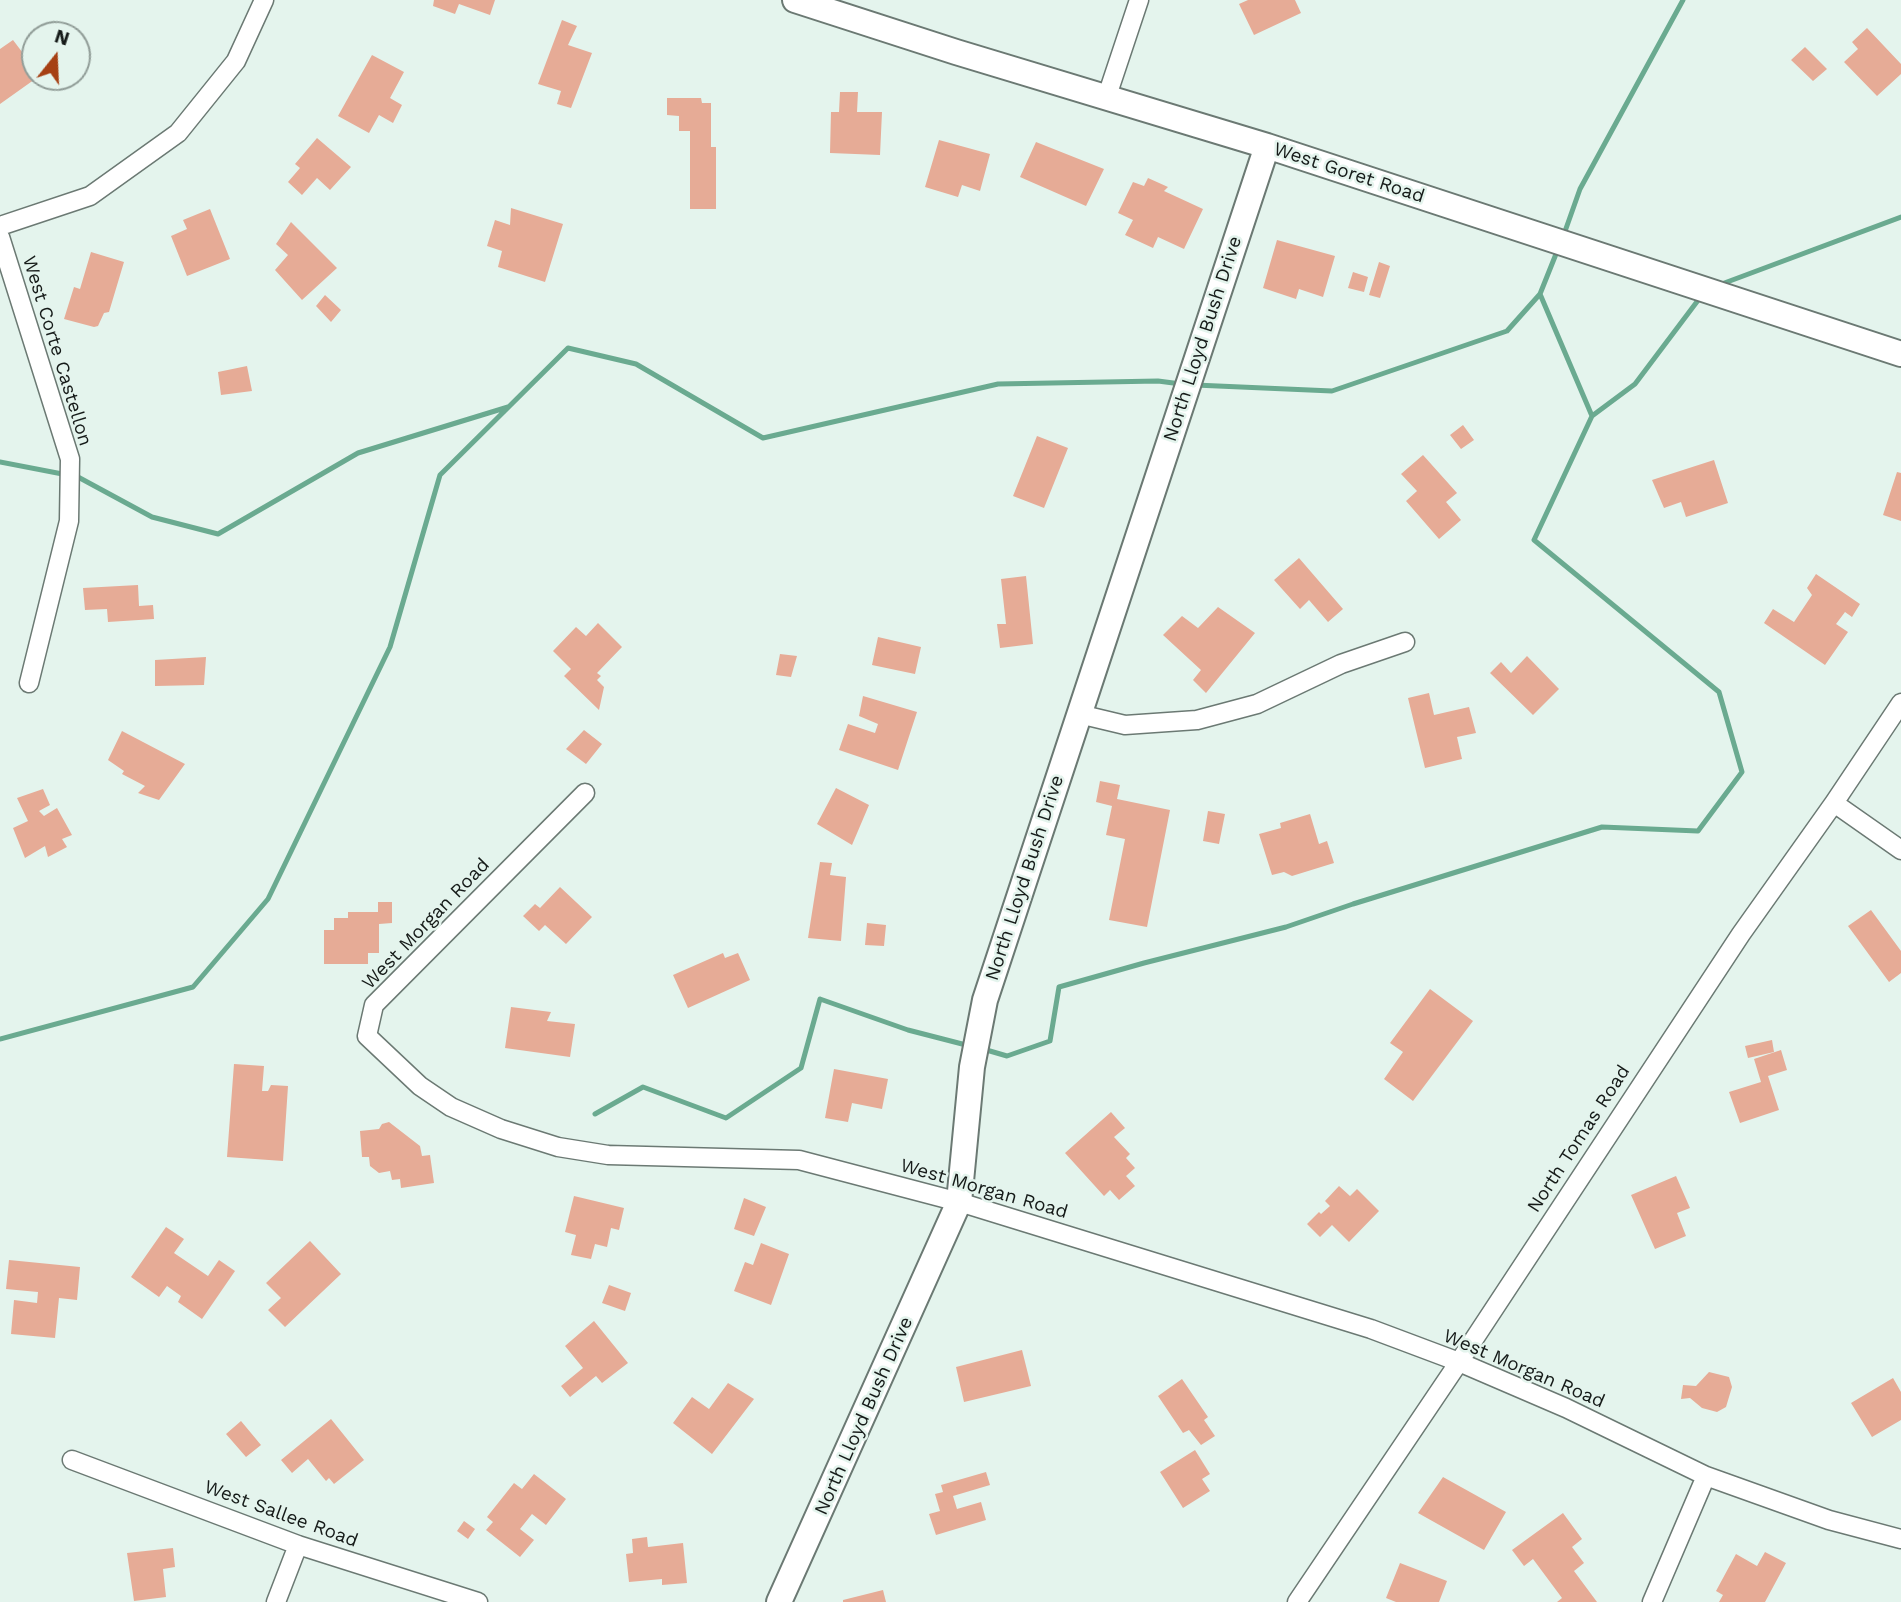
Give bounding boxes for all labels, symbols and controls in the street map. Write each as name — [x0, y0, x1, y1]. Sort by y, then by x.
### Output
north arrow — [21, 21, 91, 91]
text: N — [52, 24, 72, 51]
street label: West Goret Road — [1271, 138, 1427, 208]
street label: North Lloyd Bush Drive — [1159, 233, 1247, 445]
street label: West Corte Castellon — [17, 253, 97, 449]
street label: North Lloyd Bush Drive — [981, 772, 1069, 984]
street label: West Morgan Road — [358, 854, 494, 994]
street label: North Tomas Road — [1523, 1061, 1635, 1217]
street label: West Morgan Road — [898, 1154, 1070, 1224]
street label: North Lloyd Bush Drive — [810, 1313, 918, 1519]
street label: West Morgan Road — [1440, 1325, 1608, 1413]
street label: West Sallee Road — [201, 1476, 361, 1552]

